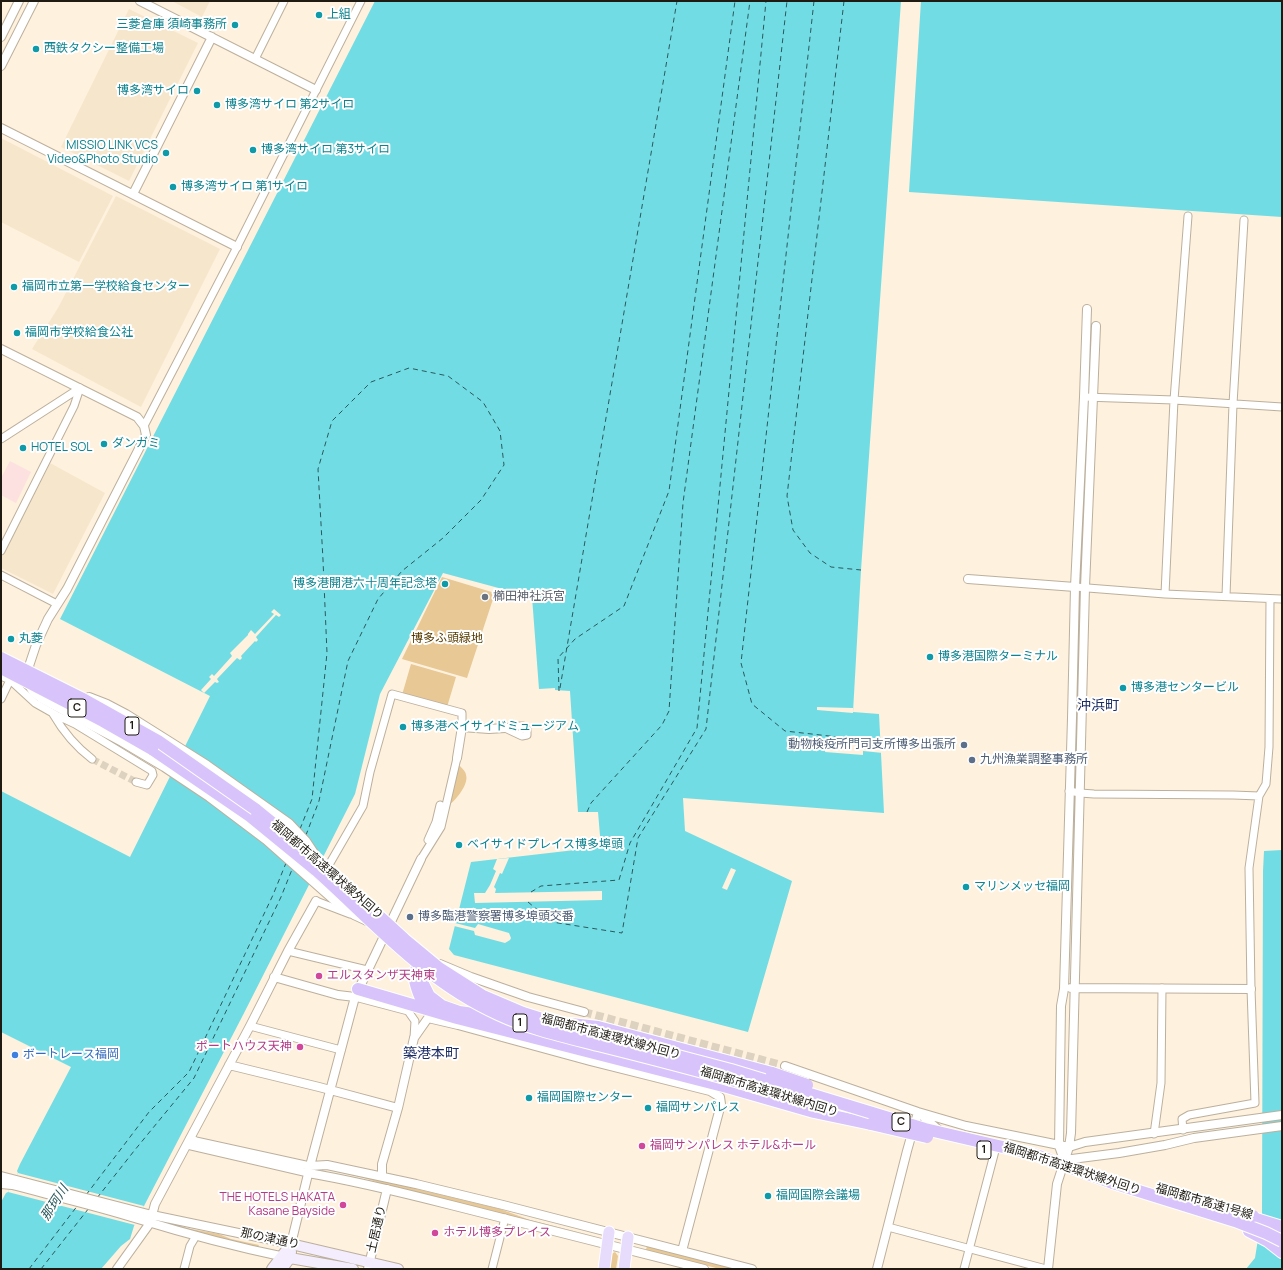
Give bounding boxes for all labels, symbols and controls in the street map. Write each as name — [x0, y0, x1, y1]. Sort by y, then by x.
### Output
place label: 上組 — [327, 8, 351, 22]
marker: 上組 — [314, 10, 324, 20]
place label: 三菱倉庫 須崎事務所 — [117, 18, 227, 32]
marker: 三菱倉庫 須崎事務所 — [230, 20, 240, 30]
place label: 西鉄タクシー整備工場 — [44, 42, 164, 56]
marker: 西鉄タクシー整備工場 — [31, 44, 41, 54]
place label: 博多湾サイロ — [117, 84, 189, 98]
marker: 博多湾サイロ — [192, 86, 202, 96]
place label: 博多湾サイロ 第2サイロ — [225, 98, 354, 112]
marker: 博多湾サイロ 第2サイロ — [212, 100, 222, 110]
place label: MISSIO LINK VCS Video&Photo Studio — [47, 139, 158, 167]
place label: 博多湾サイロ 第3サイロ — [261, 143, 390, 157]
marker: 博多湾サイロ 第3サイロ — [248, 145, 258, 155]
marker: MISSIO LINK VCS Video&Photo Studio — [161, 148, 171, 158]
place label: 博多湾サイロ 第1サイロ — [181, 180, 308, 194]
marker: 博多湾サイロ 第1サイロ — [168, 182, 178, 192]
place label: 福岡市立第一学校給食センター — [22, 280, 190, 294]
marker: 福岡市立第一学校給食センター — [9, 282, 19, 292]
place label: 福岡市学校給食公社 — [25, 326, 133, 340]
marker: 福岡市学校給食公社 — [12, 328, 22, 338]
place label: ダンガミ — [112, 437, 160, 451]
marker: ダンガミ — [99, 439, 109, 449]
place label: HOTEL SOL — [31, 441, 92, 455]
marker: HOTEL SOL — [18, 443, 28, 453]
place label: 博多港開港六十周年記念塔 — [293, 577, 437, 591]
marker: 博多港開港六十周年記念塔 — [440, 579, 450, 589]
place label: 櫛田神社浜宮 — [493, 590, 565, 604]
marker: 櫛田神社浜宮 — [480, 592, 490, 602]
place label: 丸菱 — [19, 632, 43, 646]
park label: 博多ふ頭緑地 — [411, 632, 483, 646]
marker: 丸菱 — [6, 634, 16, 644]
place label: 博多港国際ターミナル — [938, 650, 1058, 664]
marker: 博多港国際ターミナル — [925, 652, 935, 662]
place label: 博多港センタービル — [1131, 681, 1239, 695]
marker: 博多港センタービル — [1118, 683, 1128, 693]
district label: 沖浜町 — [1077, 698, 1119, 714]
road number: C — [68, 699, 86, 717]
road number: 1 — [125, 717, 139, 735]
place label: 博多港ベイサイドミュージアム — [411, 720, 579, 734]
marker: 博多港ベイサイドミュージアム — [398, 722, 408, 732]
place label: 動物検疫所門司支所博多出張所 — [788, 738, 956, 752]
marker: 動物検疫所門司支所博多出張所 — [959, 740, 969, 750]
place label: 九州漁業調整事務所 — [980, 753, 1088, 767]
marker: 九州漁業調整事務所 — [967, 755, 977, 765]
street label: 福岡都市高速環状線外回り — [268, 817, 386, 923]
place label: ベイサイドプレイス博多埠頭 — [467, 838, 623, 852]
marker: ベイサイドプレイス博多埠頭 — [454, 840, 464, 850]
place label: マリンメッセ福岡 — [974, 880, 1070, 894]
marker: マリンメッセ福岡 — [961, 882, 971, 892]
place label: 博多臨港警察署博多埠頭交番 — [418, 910, 574, 924]
marker: 博多臨港警察署博多埠頭交番 — [405, 912, 415, 922]
place label: エルスタンザ天神東 — [327, 969, 435, 983]
marker: エルスタンザ天神東 — [314, 971, 324, 981]
street label: 福岡都市高速環状線外回り — [540, 1011, 682, 1063]
road number: 1 — [513, 1014, 527, 1032]
place label: ポートハウス天神 — [196, 1040, 292, 1054]
marker: ポートハウス天神 — [295, 1042, 305, 1052]
district label: 築港本町 — [403, 1046, 459, 1062]
place label: ボートレース福岡 — [23, 1048, 119, 1062]
marker: ボートレース福岡 — [10, 1050, 20, 1060]
street label: 福岡都市高速環状線内回り — [698, 1064, 840, 1120]
place label: 福岡国際センター — [537, 1091, 633, 1105]
marker: 福岡国際センター — [524, 1093, 534, 1103]
place label: 福岡サンパレス — [656, 1101, 740, 1115]
marker: 福岡サンパレス — [643, 1103, 653, 1113]
road number: C — [892, 1113, 910, 1131]
place label: 福岡サンパレス ホテル&ホール — [650, 1139, 816, 1153]
street label: 福岡都市高速環状線外回り — [1001, 1140, 1143, 1198]
marker: 福岡サンパレス ホテル&ホール — [637, 1141, 647, 1151]
road number: 1 — [977, 1141, 991, 1159]
street label: 福岡都市高速1号線 — [1154, 1181, 1254, 1223]
water label: 那珂川 — [38, 1182, 72, 1224]
place label: 福岡国際会議場 — [776, 1189, 860, 1203]
place label: THE HOTELS HAKATA Kasane Bayside — [219, 1191, 335, 1219]
marker: 福岡国際会議場 — [763, 1191, 773, 1201]
marker: THE HOTELS HAKATA Kasane Bayside — [338, 1200, 348, 1210]
street label: 土居通り — [365, 1204, 389, 1254]
street label: 那の津通り — [239, 1226, 301, 1252]
place label: ホテル博多プレイス — [443, 1226, 551, 1240]
marker: ホテル博多プレイス — [430, 1228, 440, 1238]

